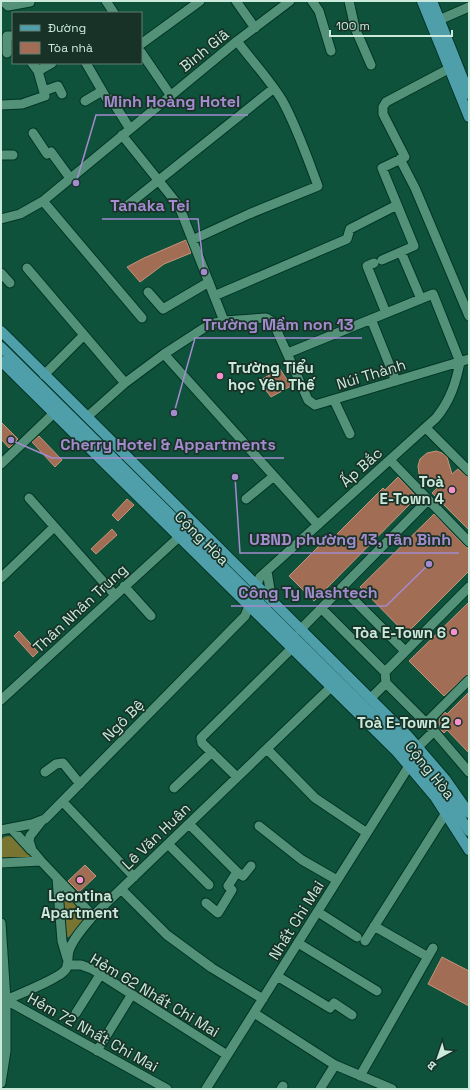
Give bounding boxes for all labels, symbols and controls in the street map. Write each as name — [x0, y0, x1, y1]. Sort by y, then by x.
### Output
legend — [12, 12, 142, 64]
scale bar — [330, 12, 452, 38]
text: 100 m — [336, 18, 370, 34]
text: Đường — [48, 20, 86, 36]
street label: Bình Giã — [175, 24, 233, 76]
text: Tòa nhà — [48, 40, 93, 56]
callout: Minh Hoàng Hotel — [96, 87, 248, 115]
text: Minh Hoàng Hotel — [104, 91, 240, 112]
callout: Tanaka Tei — [102, 191, 198, 219]
text: Tanaka Tei — [110, 195, 190, 216]
callout: Trường Mầm non 13 — [195, 310, 362, 338]
text: Trường Mầm non 13 — [202, 314, 354, 335]
street label: Núi Thành — [334, 354, 408, 394]
place label: Trường Tiểu học Yên Thế — [228, 358, 316, 394]
marker: Trường Tiểu học Yên Thế — [215, 371, 225, 381]
callout: Cherry Hotel & Appartments — [52, 430, 284, 458]
text: Cherry Hotel & Appartments — [60, 434, 276, 455]
street label: Ấp Bắc — [335, 442, 386, 491]
place label: Toà E-Town 4 — [379, 472, 444, 508]
marker: Toà E-Town 4 — [447, 485, 457, 495]
street label: Cộng Hòa — [171, 507, 233, 569]
callout: UBND phường 13, Tân Bình — [240, 525, 459, 553]
text: UBND phường 13, Tân Bình — [249, 529, 451, 550]
street label: Thân Nhân Trung — [29, 560, 131, 656]
callout: Công Ty Nashtech — [231, 578, 386, 606]
text: Công Ty Nashtech — [238, 582, 378, 603]
place label: Tòa E-Town 6 — [353, 623, 446, 642]
marker: Tòa E-Town 6 — [449, 627, 459, 637]
street label: Ngô Bệ — [98, 695, 148, 745]
place label: Toà E-Town 2 — [357, 713, 450, 732]
marker: Toà E-Town 2 — [453, 717, 463, 727]
street label: Cộng Hòa — [401, 737, 459, 803]
street label: Lê Văn Huân — [118, 799, 194, 873]
marker: Leontina Apartment — [75, 875, 85, 885]
street label: Nhất Chi Mai — [264, 877, 328, 963]
place label: Leontina Apartment — [41, 886, 119, 922]
street label: Hẻm 62 Nhất Chi Mai — [87, 949, 223, 1041]
street label: Hẻm 72 Nhất Chi Mai — [24, 988, 162, 1076]
north arrow — [418, 1038, 458, 1078]
text: B — [424, 1058, 439, 1073]

